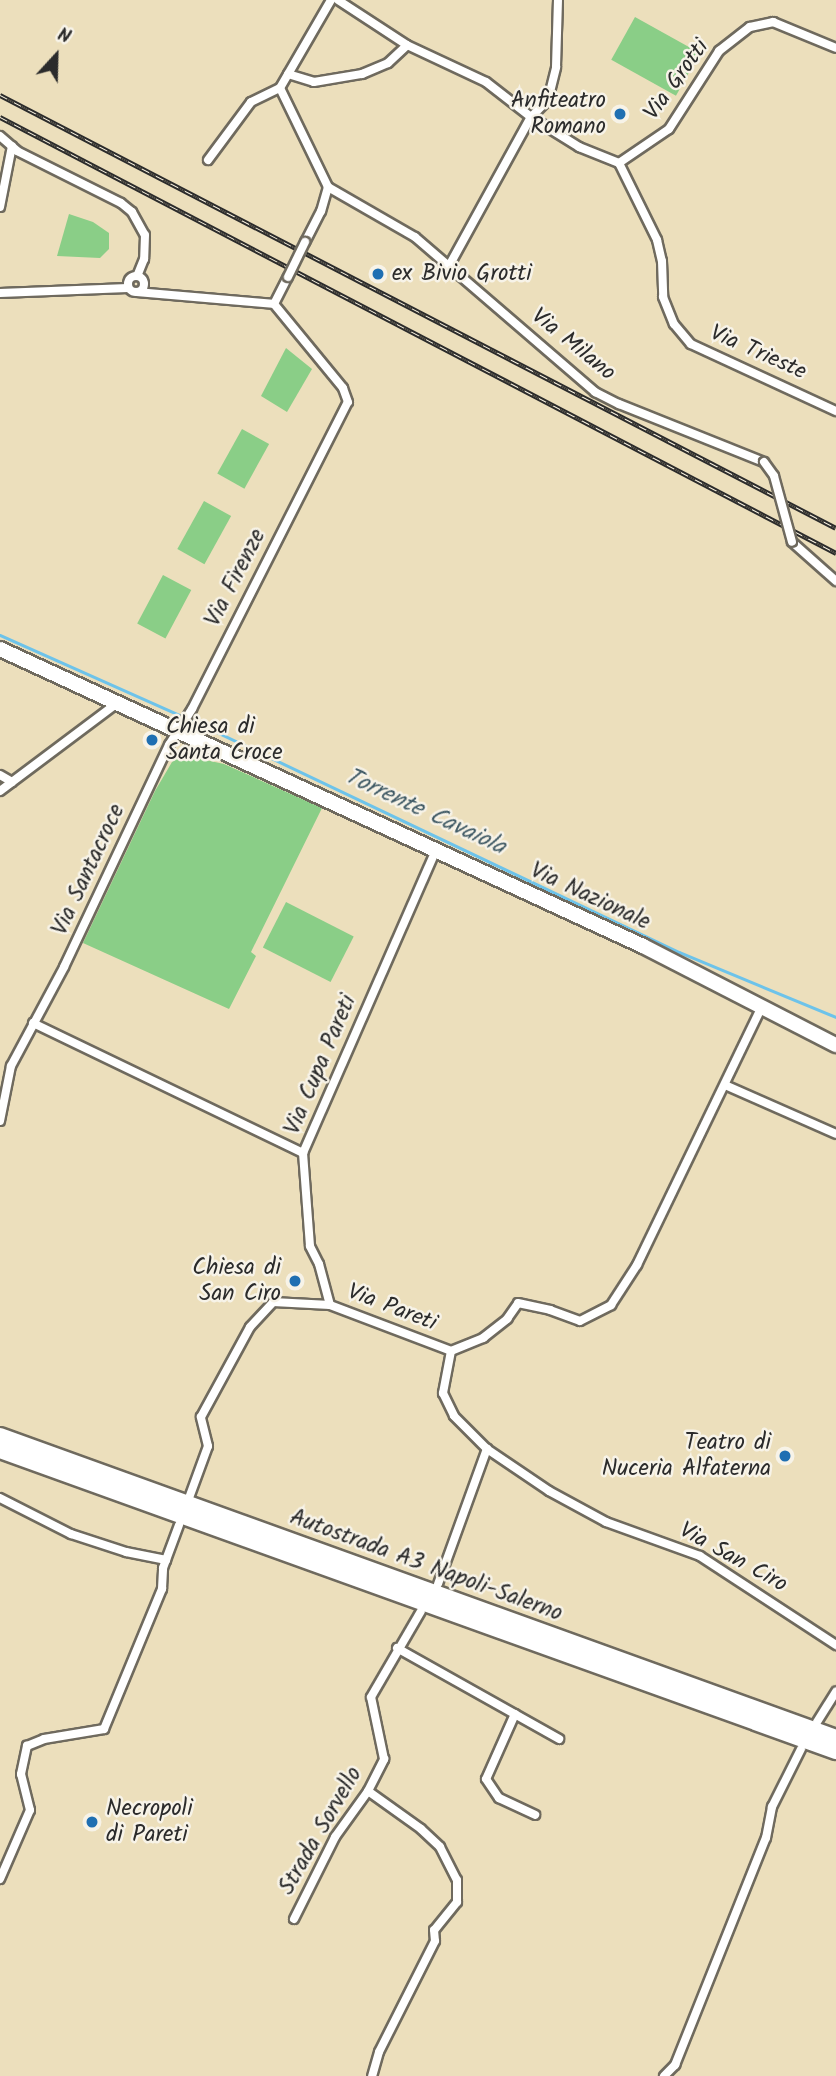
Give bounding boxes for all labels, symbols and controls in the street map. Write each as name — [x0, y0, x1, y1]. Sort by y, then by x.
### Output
text: N — [53, 20, 75, 53]
north arrow — [21, 21, 91, 91]
street label: Via Grotti — [638, 34, 716, 126]
place label: Anfiteatro Romano — [511, 87, 606, 141]
marker: Anfiteatro Romano — [612, 106, 628, 122]
place label: ex Bivio Grotti — [392, 260, 532, 288]
marker: ex Bivio Grotti — [370, 266, 386, 282]
street label: Via Milano — [525, 303, 621, 387]
street label: Via Trieste — [706, 320, 810, 386]
street label: Via Firenze — [200, 525, 272, 631]
place label: Chiesa di Santa Croce — [166, 713, 283, 767]
marker: Chiesa di Santa Croce — [144, 732, 160, 748]
water label: Torrente Cavaiola — [340, 762, 510, 862]
street label: Via Santacroce — [47, 800, 131, 940]
street label: Via Nazionale — [526, 857, 654, 937]
street label: Via Cupa Pareti — [279, 991, 363, 1139]
place label: Chiesa di San Ciro — [192, 1254, 281, 1308]
marker: Chiesa di San Ciro — [287, 1273, 303, 1289]
street label: Via Pareti — [343, 1278, 441, 1338]
place label: Teatro di Nuceria Alfaterna — [602, 1429, 771, 1483]
marker: Teatro di Nuceria Alfaterna — [777, 1448, 793, 1464]
street label: Autostrada A3 Napoli-Salerno — [286, 1504, 566, 1628]
street label: Via San Ciro — [674, 1517, 792, 1599]
street label: Strada Sorvello — [273, 1762, 369, 1900]
place label: Necropoli di Pareti — [106, 1795, 193, 1849]
marker: Necropoli di Pareti — [84, 1814, 100, 1830]

